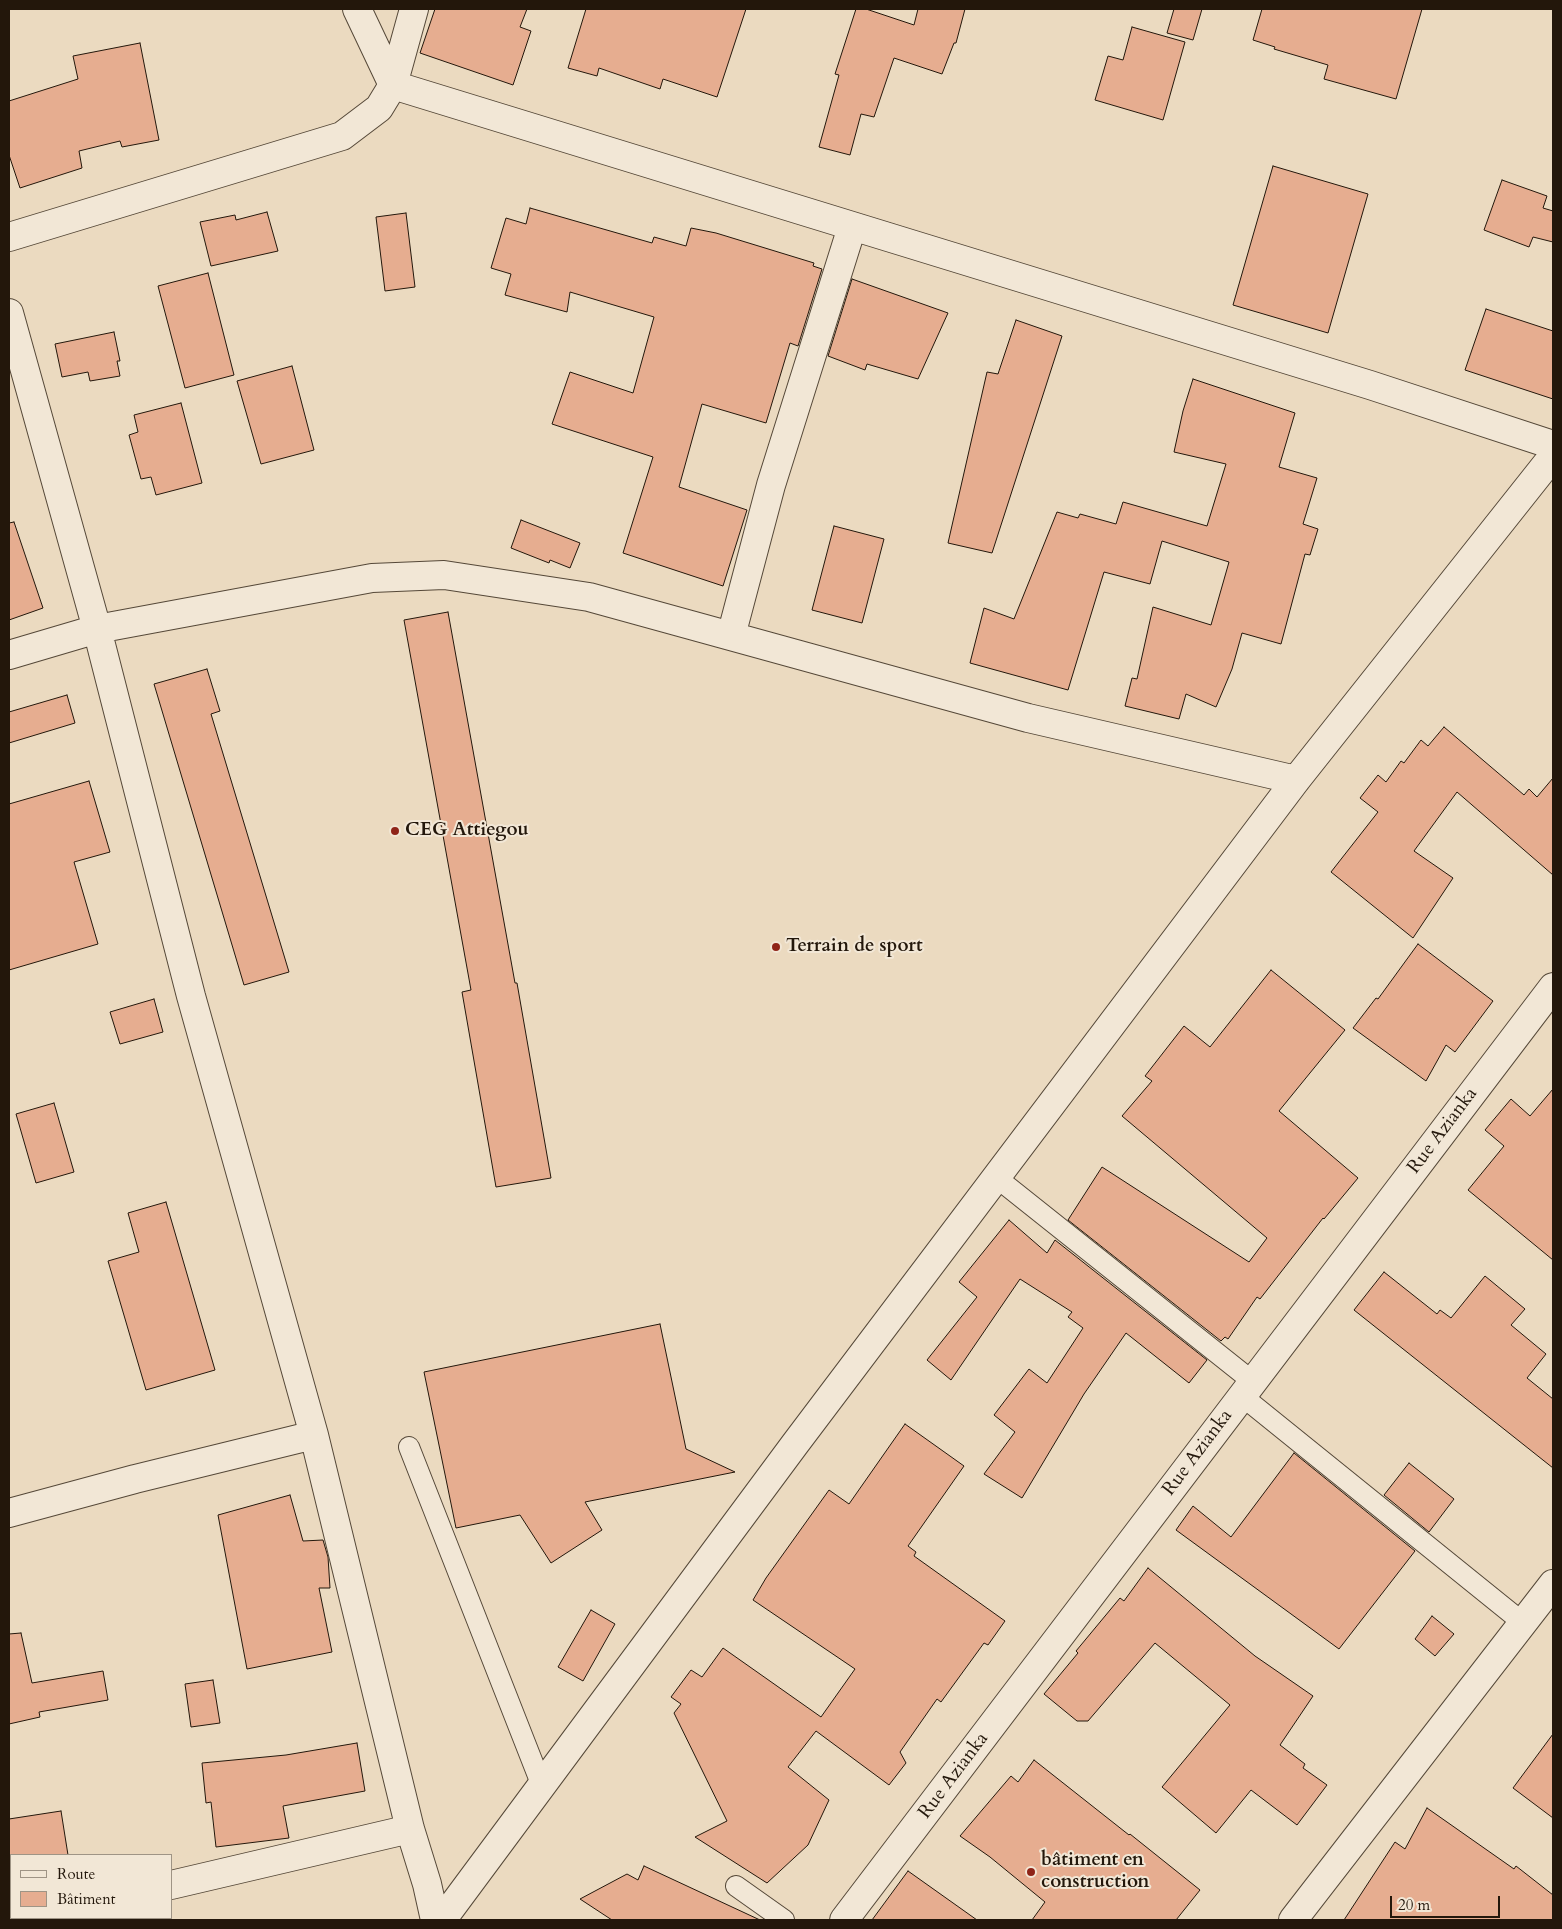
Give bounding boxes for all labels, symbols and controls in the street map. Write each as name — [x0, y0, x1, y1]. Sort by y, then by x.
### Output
place label: CEG Attiegou — [405, 820, 529, 842]
marker: CEG Attiegou — [389, 825, 401, 837]
place label: Terrain de sport — [786, 936, 923, 958]
marker: Terrain de sport — [770, 941, 782, 953]
street label: Rue Azianka — [1403, 1083, 1483, 1179]
street label: Rue Azianka — [1158, 1405, 1238, 1501]
street label: Rue Azianka — [914, 1728, 994, 1824]
place label: bâtiment en construction — [1041, 1850, 1149, 1894]
legend — [10, 1854, 172, 1919]
text: Route — [57, 1864, 95, 1884]
marker: bâtiment en construction — [1025, 1866, 1037, 1878]
scale bar — [1392, 1886, 1502, 1918]
text: Bâtiment — [57, 1889, 115, 1909]
text: 20 m — [1398, 1895, 1430, 1915]

